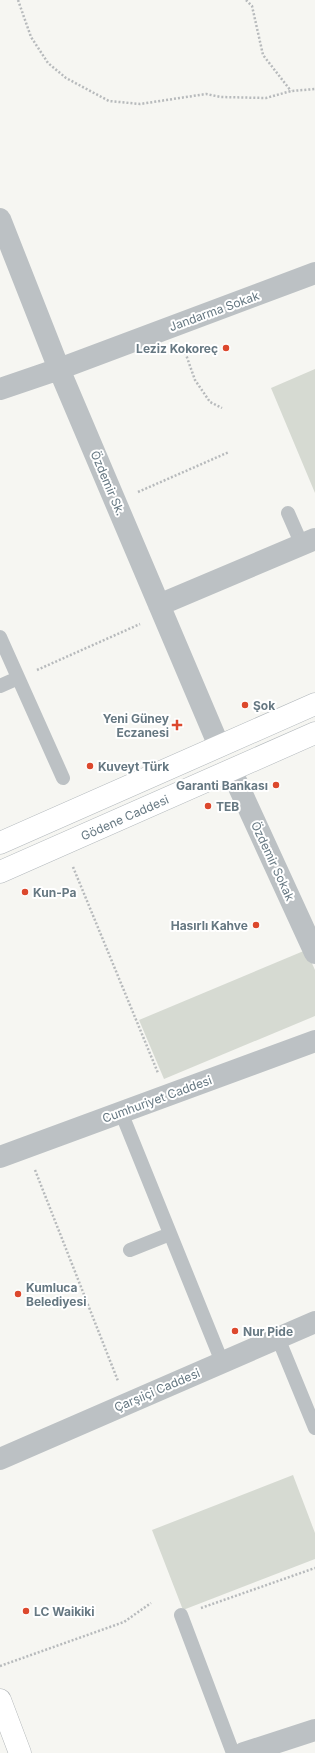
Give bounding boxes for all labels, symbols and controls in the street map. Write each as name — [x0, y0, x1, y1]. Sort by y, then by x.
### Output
street label: Jandarma Sokak — [167, 288, 262, 334]
place label: Leziz Kokoreç — [136, 341, 218, 356]
marker: Leziz Kokoreç — [221, 343, 231, 353]
street label: Özdemir Sk. — [88, 448, 128, 518]
place label: Şok — [253, 698, 275, 713]
marker: Şok — [240, 700, 250, 710]
place label: Yeni Güney Eczanesi — [103, 711, 170, 740]
marker: Yeni Güney Eczanesi — [172, 720, 182, 730]
place label: Kuveyt Türk — [98, 759, 169, 774]
marker: Kuveyt Türk — [85, 761, 95, 771]
place label: Garanti Bankası — [176, 778, 268, 793]
marker: Garanti Bankası — [271, 780, 281, 790]
street label: Gödene Caddesi — [78, 791, 171, 843]
place label: TEB — [216, 799, 239, 814]
marker: TEB — [203, 801, 213, 811]
street label: Özdemir Sokak — [248, 819, 298, 904]
place label: Kun-Pa — [33, 885, 76, 900]
marker: Kun-Pa — [20, 887, 30, 897]
place label: Hasırlı Kahve — [171, 918, 248, 933]
marker: Hasırlı Kahve — [251, 920, 261, 930]
street label: Cumhuriyet Caddesi — [100, 1072, 214, 1126]
place label: Kumluca Belediyesi — [26, 1280, 86, 1309]
marker: Kumluca Belediyesi — [13, 1289, 23, 1299]
place label: Nur Pide — [243, 1324, 293, 1339]
marker: Nur Pide — [230, 1326, 240, 1336]
street label: Çarşıiçi Caddesi — [112, 1365, 202, 1415]
place label: LC Waikiki — [34, 1604, 95, 1619]
marker: LC Waikiki — [21, 1606, 31, 1616]

